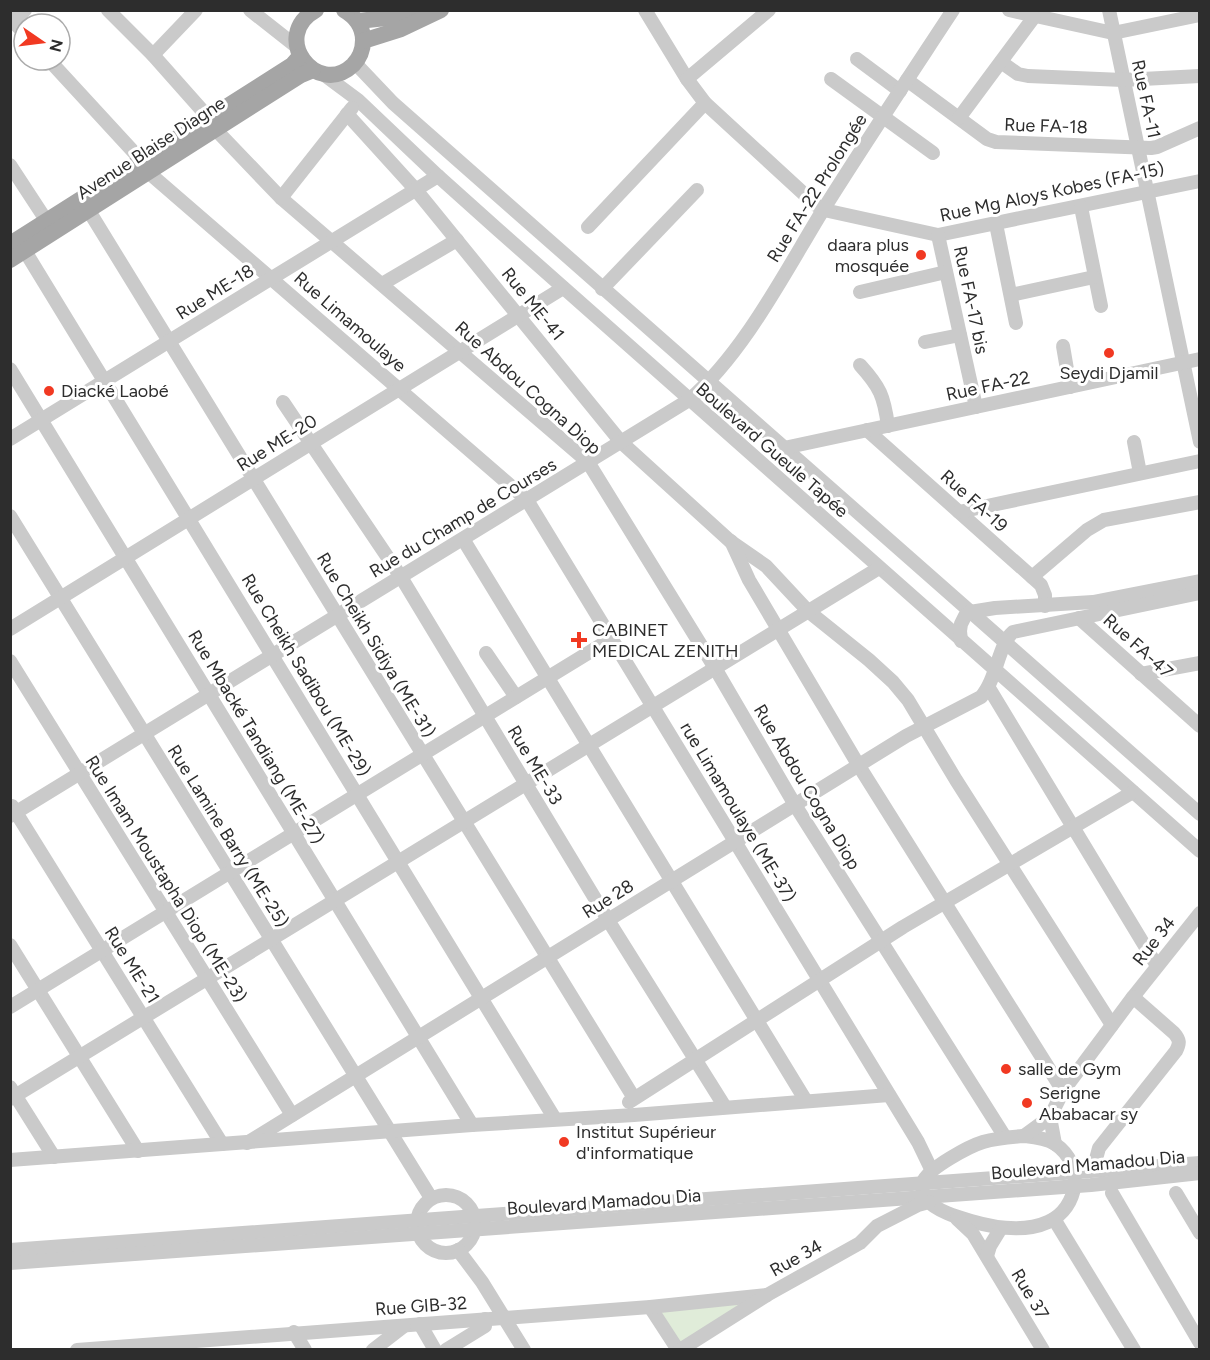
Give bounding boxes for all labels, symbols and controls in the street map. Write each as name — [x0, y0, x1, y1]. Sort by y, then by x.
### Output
north arrow — [12, 12, 72, 72]
text: N — [45, 37, 67, 54]
street label: Rue FA-11 — [1127, 58, 1165, 140]
street label: Avenue Blaise Diagne — [73, 92, 229, 204]
street label: Rue FA-22 Prolongée — [762, 109, 872, 266]
street label: Rue FA-18 — [1004, 114, 1088, 138]
street label: Rue Mg Aloys Kobes (FA-15) — [938, 157, 1166, 227]
place label: daara plus mosquée — [827, 234, 909, 277]
street label: Rue FA-17 bis — [949, 244, 993, 356]
marker: daara plus mosquée — [914, 248, 928, 262]
street label: Rue ME-18 — [172, 259, 258, 325]
street label: Rue ME-41 — [497, 263, 569, 345]
street label: Rue Limamoulaye — [289, 267, 411, 377]
street label: Rue Abdou Cogna Diop — [450, 317, 606, 459]
marker: Seydi Djamil — [1102, 346, 1116, 360]
place label: Seydi Djamil — [1060, 362, 1158, 384]
street label: Rue FA-22 — [944, 366, 1032, 406]
street label: Boulevard Gueule Tapée — [691, 378, 853, 522]
place label: Diacké Laobé — [61, 380, 169, 402]
marker: Diacké Laobé — [42, 384, 56, 398]
street label: Rue ME-20 — [233, 410, 321, 476]
street label: Rue du Champ de Courses — [366, 453, 560, 583]
street label: Rue FA-19 — [936, 465, 1012, 537]
street label: Rue Cheikh Sidiya (ME-31) — [312, 548, 440, 742]
street label: Rue Cheikh Sadibou (ME-29) — [237, 570, 375, 780]
street label: Rue FA-47 — [1099, 609, 1178, 683]
place label: CABINET MEDICAL ZENITH — [592, 619, 739, 662]
street label: Rue Mbacké Tandiang (ME-27) — [183, 626, 329, 848]
marker: CABINET MEDICAL ZENITH — [570, 631, 588, 649]
street label: Rue Abdou Cogna Diop — [749, 700, 865, 874]
street label: rue Limamoulaye (ME-37) — [675, 718, 801, 906]
street label: Rue ME-33 — [503, 721, 567, 809]
street label: Rue Lamine Barry (ME-25) — [163, 741, 293, 931]
street label: Rue Imam Moustapha Diop (ME-23) — [81, 751, 251, 1007]
street label: Rue 28 — [578, 875, 638, 923]
street label: Rue 34 — [1128, 912, 1180, 970]
street label: Rue ME-21 — [100, 922, 164, 1008]
place label: salle de Gym — [1018, 1058, 1121, 1080]
marker: salle de Gym — [999, 1062, 1013, 1076]
place label: Serigne Ababacar sy — [1039, 1082, 1138, 1125]
marker: Serigne Ababacar sy — [1020, 1096, 1034, 1110]
place label: Institut Supérieur d'informatique — [576, 1121, 716, 1164]
marker: Institut Supérieur d'informatique — [557, 1135, 571, 1149]
street label: Boulevard Mamadou Dia — [990, 1146, 1186, 1184]
street label: Boulevard Mamadou Dia — [506, 1184, 702, 1220]
street label: Rue 34 — [766, 1235, 826, 1281]
street label: Rue 37 — [1006, 1265, 1054, 1324]
street label: Rue GIB-32 — [374, 1292, 468, 1320]

